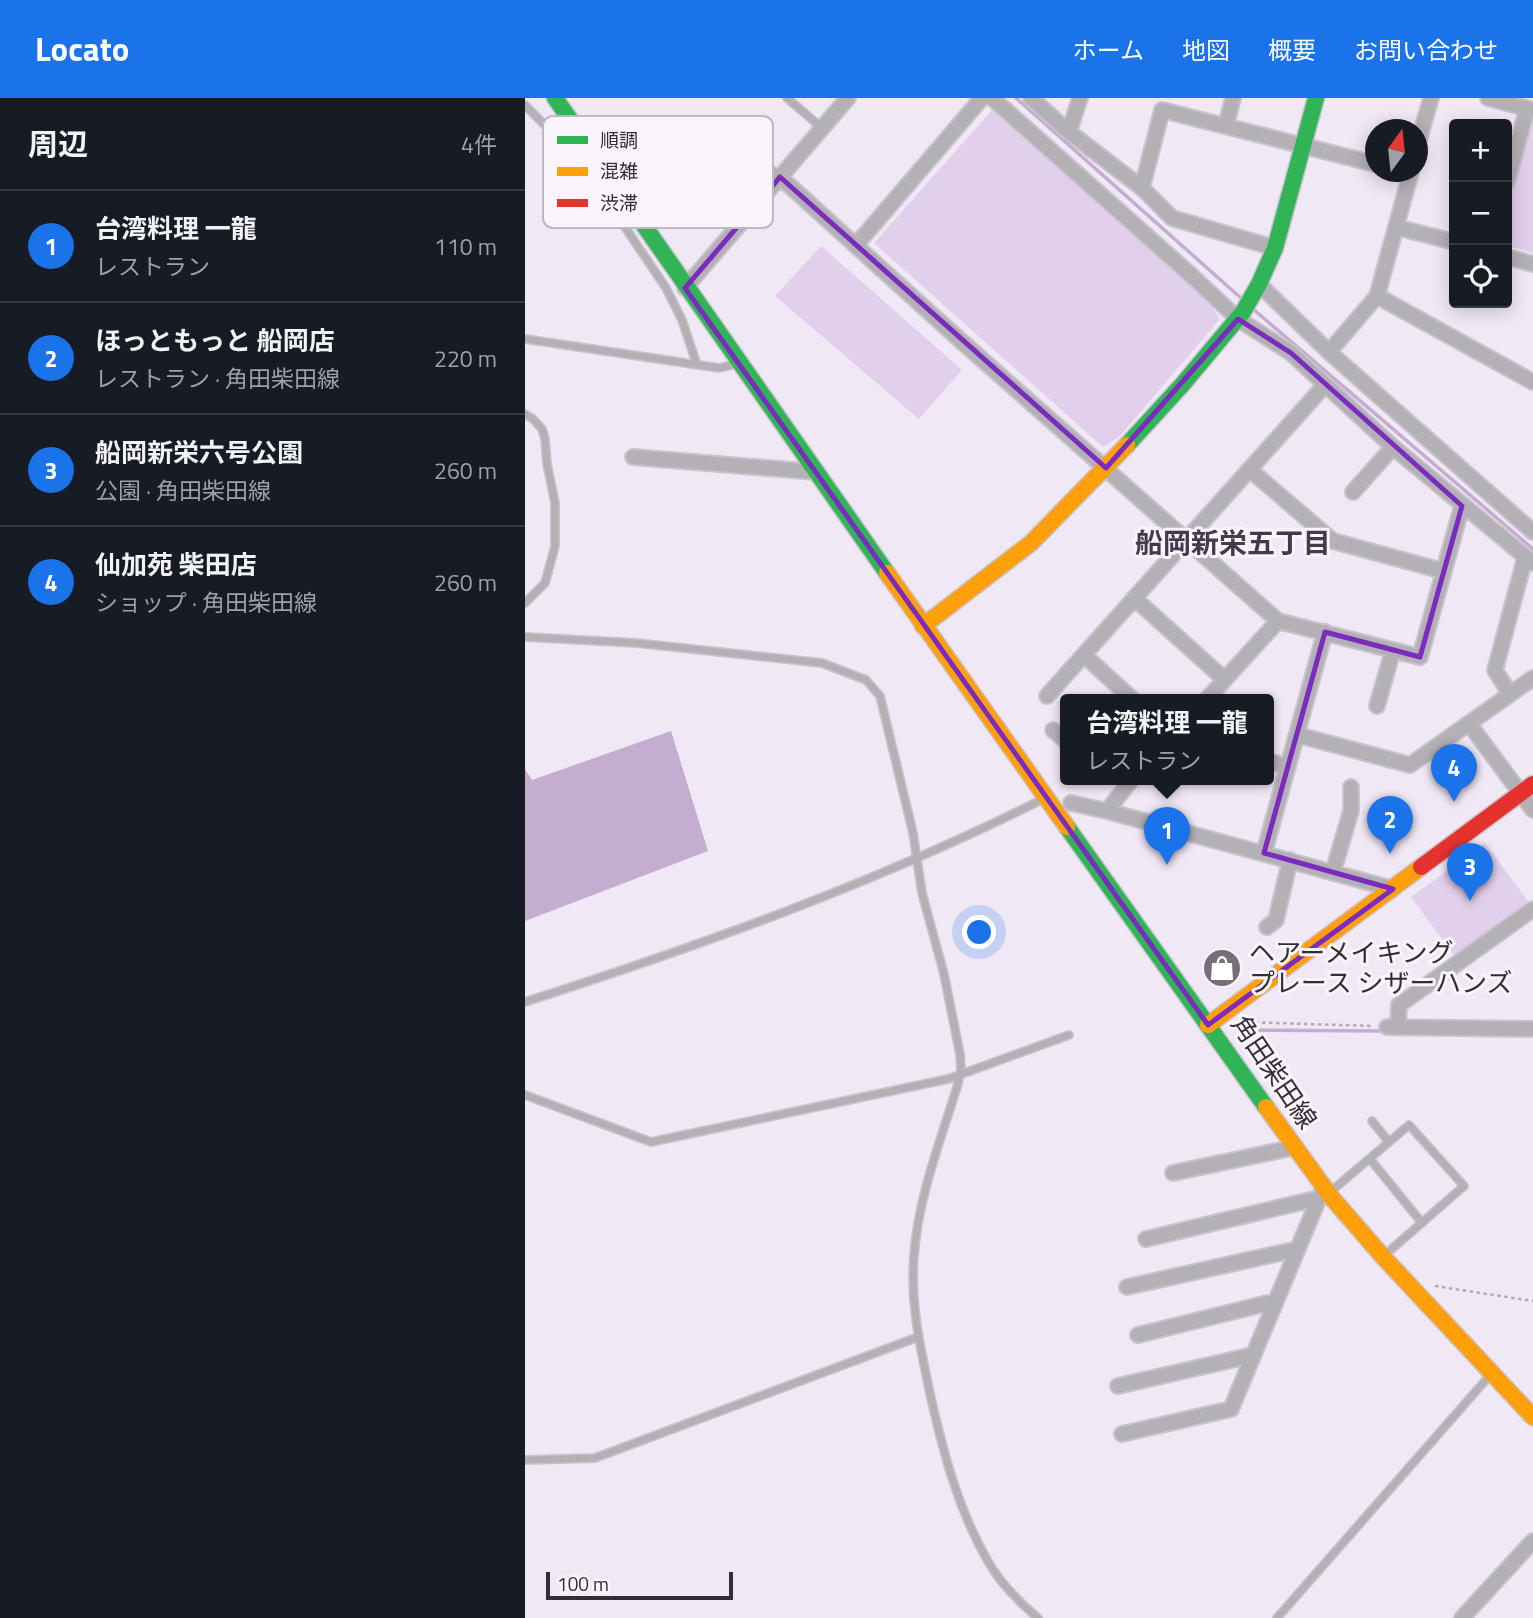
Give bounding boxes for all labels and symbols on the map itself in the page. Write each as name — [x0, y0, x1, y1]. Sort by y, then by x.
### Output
legend — [543, 116, 773, 228]
north arrow — [1365, 119, 1428, 182]
text: 順調 — [600, 125, 638, 154]
text: 混雑 — [600, 156, 638, 185]
text: 渋滞 — [600, 188, 638, 217]
district label: 船岡新栄五丁目 — [1135, 521, 1331, 564]
pin: 4 — [1431, 744, 1477, 802]
pin: 2 — [1367, 796, 1413, 854]
pin: 1 — [1144, 807, 1190, 865]
pin: 3 — [1447, 843, 1493, 901]
your location — [962, 915, 996, 949]
place label: ヘアーメイキング プレース シザーハンズ — [1249, 933, 1512, 1002]
shop icon: ヘアーメイキング プレース シザーハンズ — [1201, 947, 1243, 989]
street label: 角田柴田線 — [1222, 1007, 1327, 1137]
scale bar — [546, 1569, 733, 1601]

